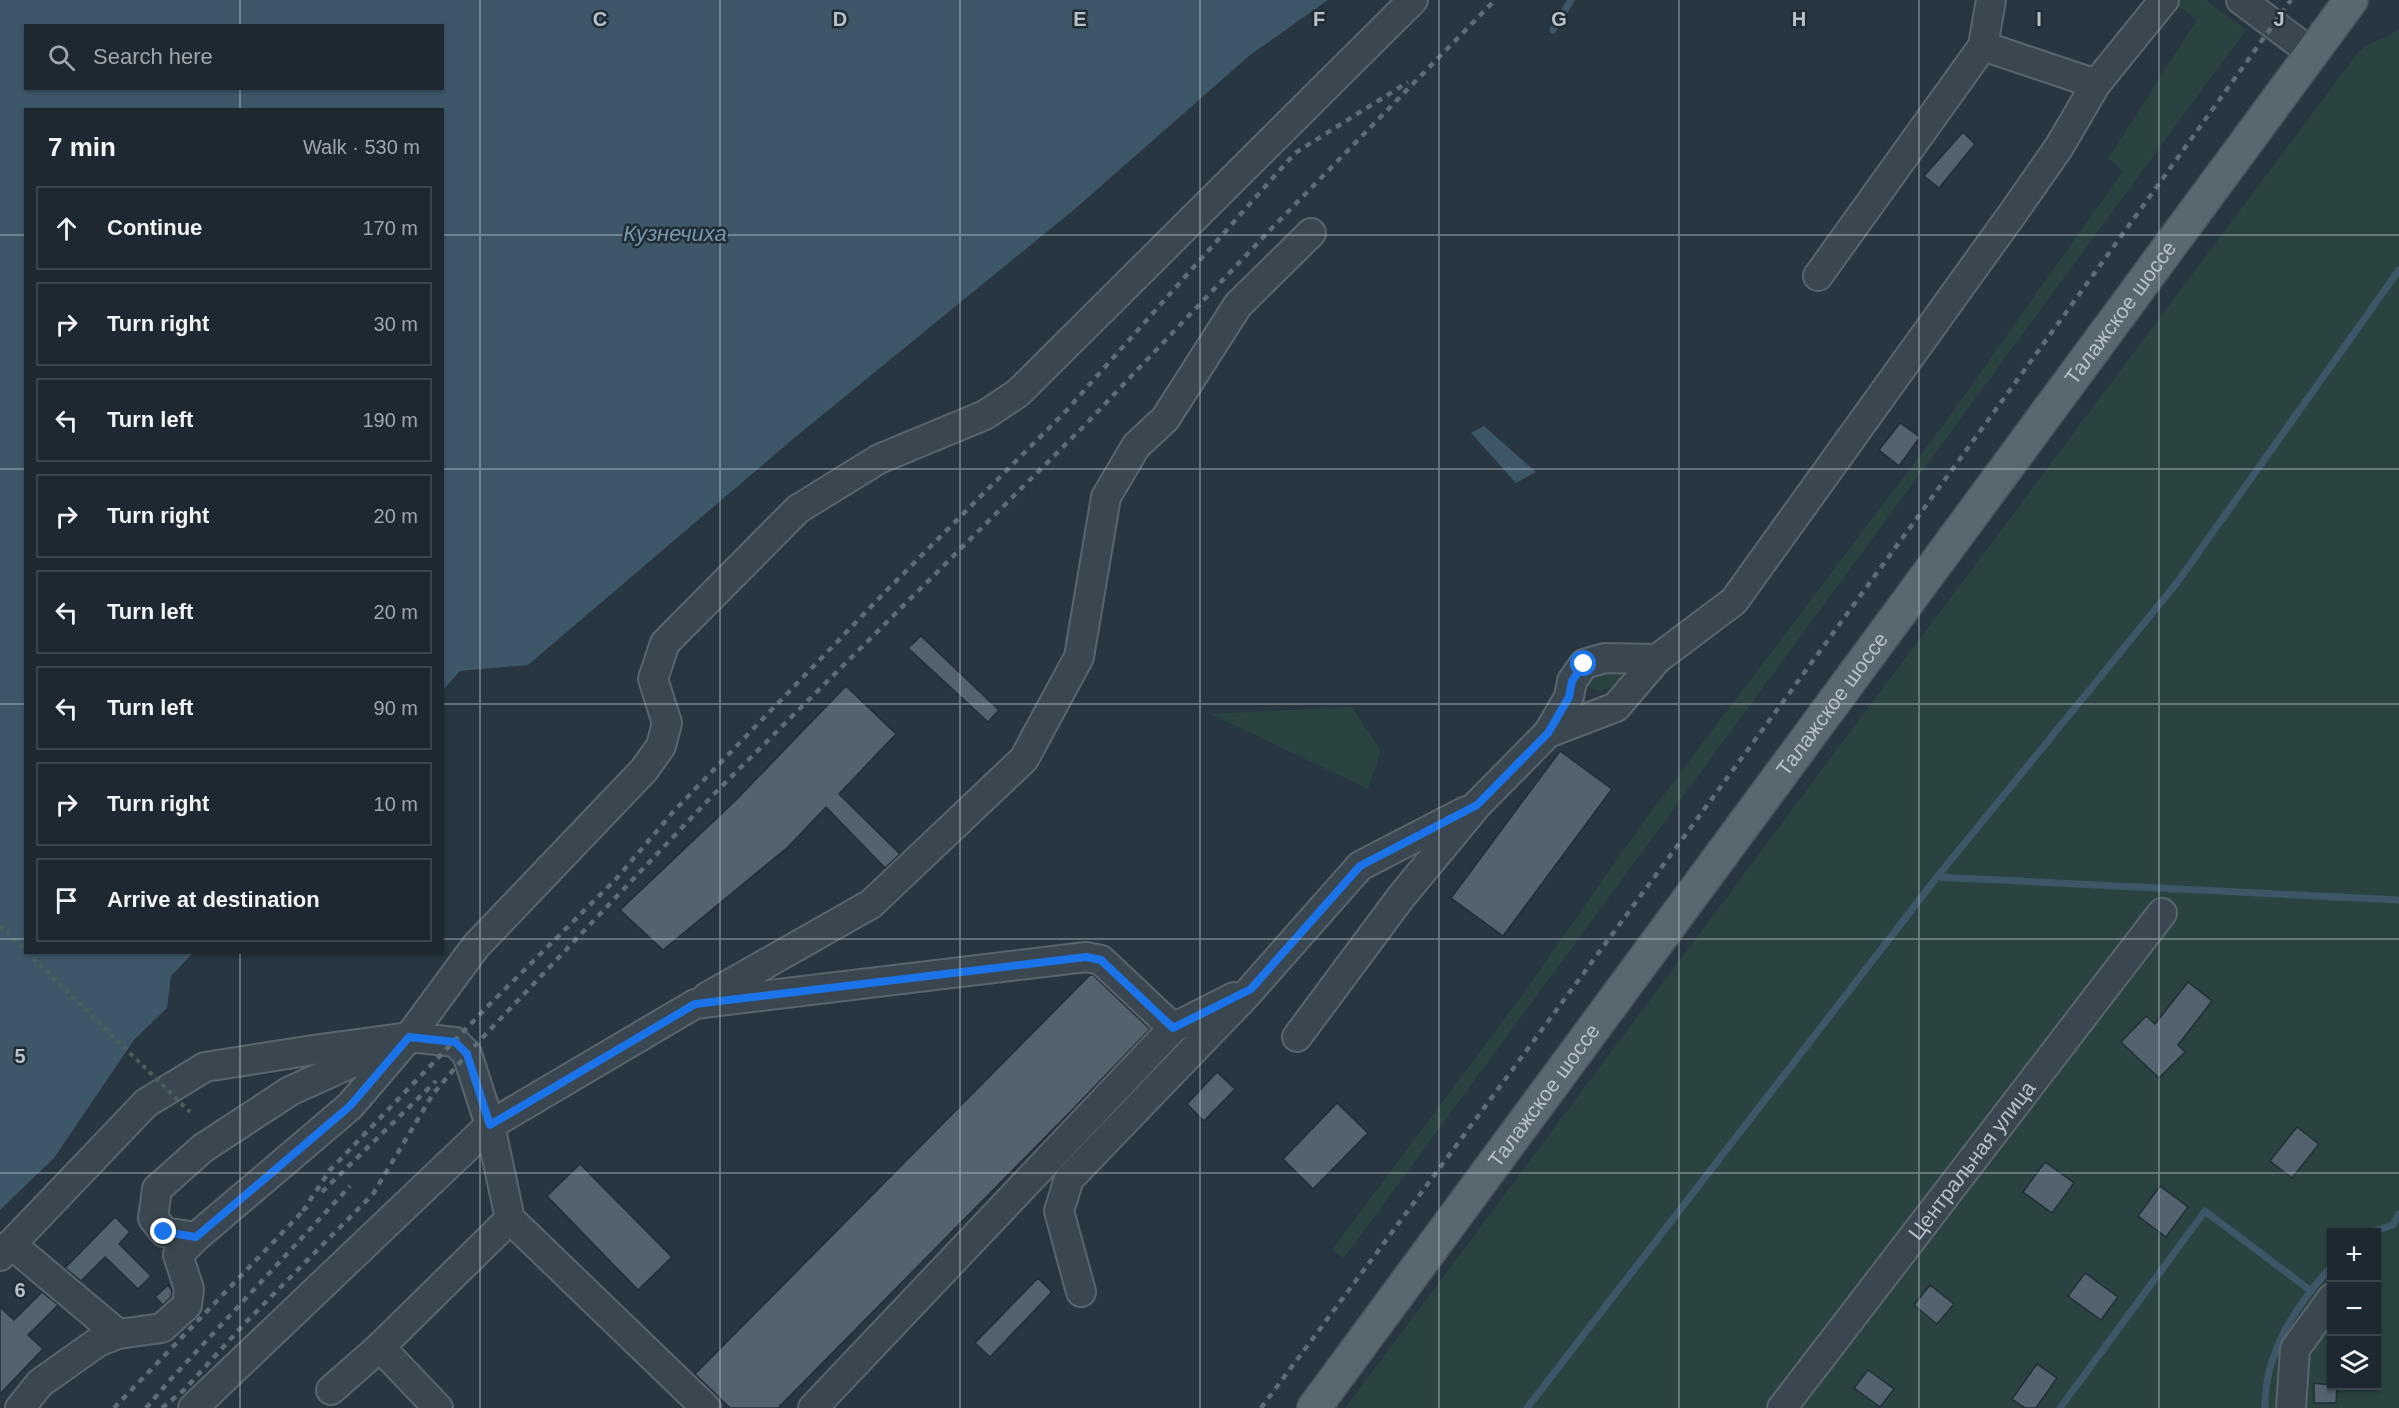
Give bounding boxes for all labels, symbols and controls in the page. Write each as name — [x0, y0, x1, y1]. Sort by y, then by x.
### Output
text: C — [593, 8, 607, 30]
text: D — [833, 8, 847, 30]
text: E — [1073, 8, 1087, 30]
text: F — [1313, 8, 1325, 30]
text: G — [1551, 8, 1567, 30]
text: H — [1792, 8, 1806, 30]
text: I — [2036, 8, 2042, 30]
text: J — [2273, 8, 2285, 30]
search box — [24, 24, 444, 90]
icon: search — [45, 41, 78, 74]
text: Search here — [93, 44, 213, 69]
text: 7 min — [48, 132, 116, 162]
text: Walk · 530 m — [303, 136, 420, 158]
icon: ahead — [50, 212, 83, 245]
text: Continue — [107, 215, 202, 240]
text: 170 m — [362, 217, 418, 239]
water label: Кузнечиха — [623, 221, 727, 246]
street label: Талажское шоссе — [2060, 237, 2180, 389]
icon: right — [50, 308, 83, 341]
text: Turn right — [107, 311, 209, 336]
text: 30 m — [374, 313, 418, 335]
icon: left — [50, 404, 83, 437]
text: Turn left — [107, 407, 193, 432]
text: 190 m — [362, 409, 418, 431]
icon: right — [50, 500, 83, 533]
text: Turn right — [107, 503, 209, 528]
text: 20 m — [374, 505, 418, 527]
icon: left — [50, 596, 83, 629]
text: Turn left — [107, 599, 193, 624]
text: 20 m — [374, 601, 418, 623]
street label: Талажское шоссе — [1772, 628, 1892, 780]
route start — [1570, 650, 1596, 676]
icon: left — [50, 692, 83, 725]
text: Turn left — [107, 695, 193, 720]
text: 90 m — [374, 697, 418, 719]
icon: right — [50, 788, 83, 821]
text: Turn right — [107, 791, 209, 816]
text: 10 m — [374, 793, 418, 815]
icon: arrive — [50, 884, 83, 917]
text: Arrive at destination — [107, 887, 320, 912]
street label: Талажское шоссе — [1483, 1019, 1604, 1171]
text: 5 — [14, 1045, 26, 1067]
street label: Центральная улица — [1904, 1076, 2040, 1244]
route end — [150, 1218, 176, 1244]
map controls — [2327, 1228, 2381, 1390]
button: + — [2327, 1228, 2381, 1282]
text: 6 — [14, 1279, 26, 1301]
button: − — [2327, 1282, 2381, 1336]
button: layers — [2327, 1336, 2381, 1390]

